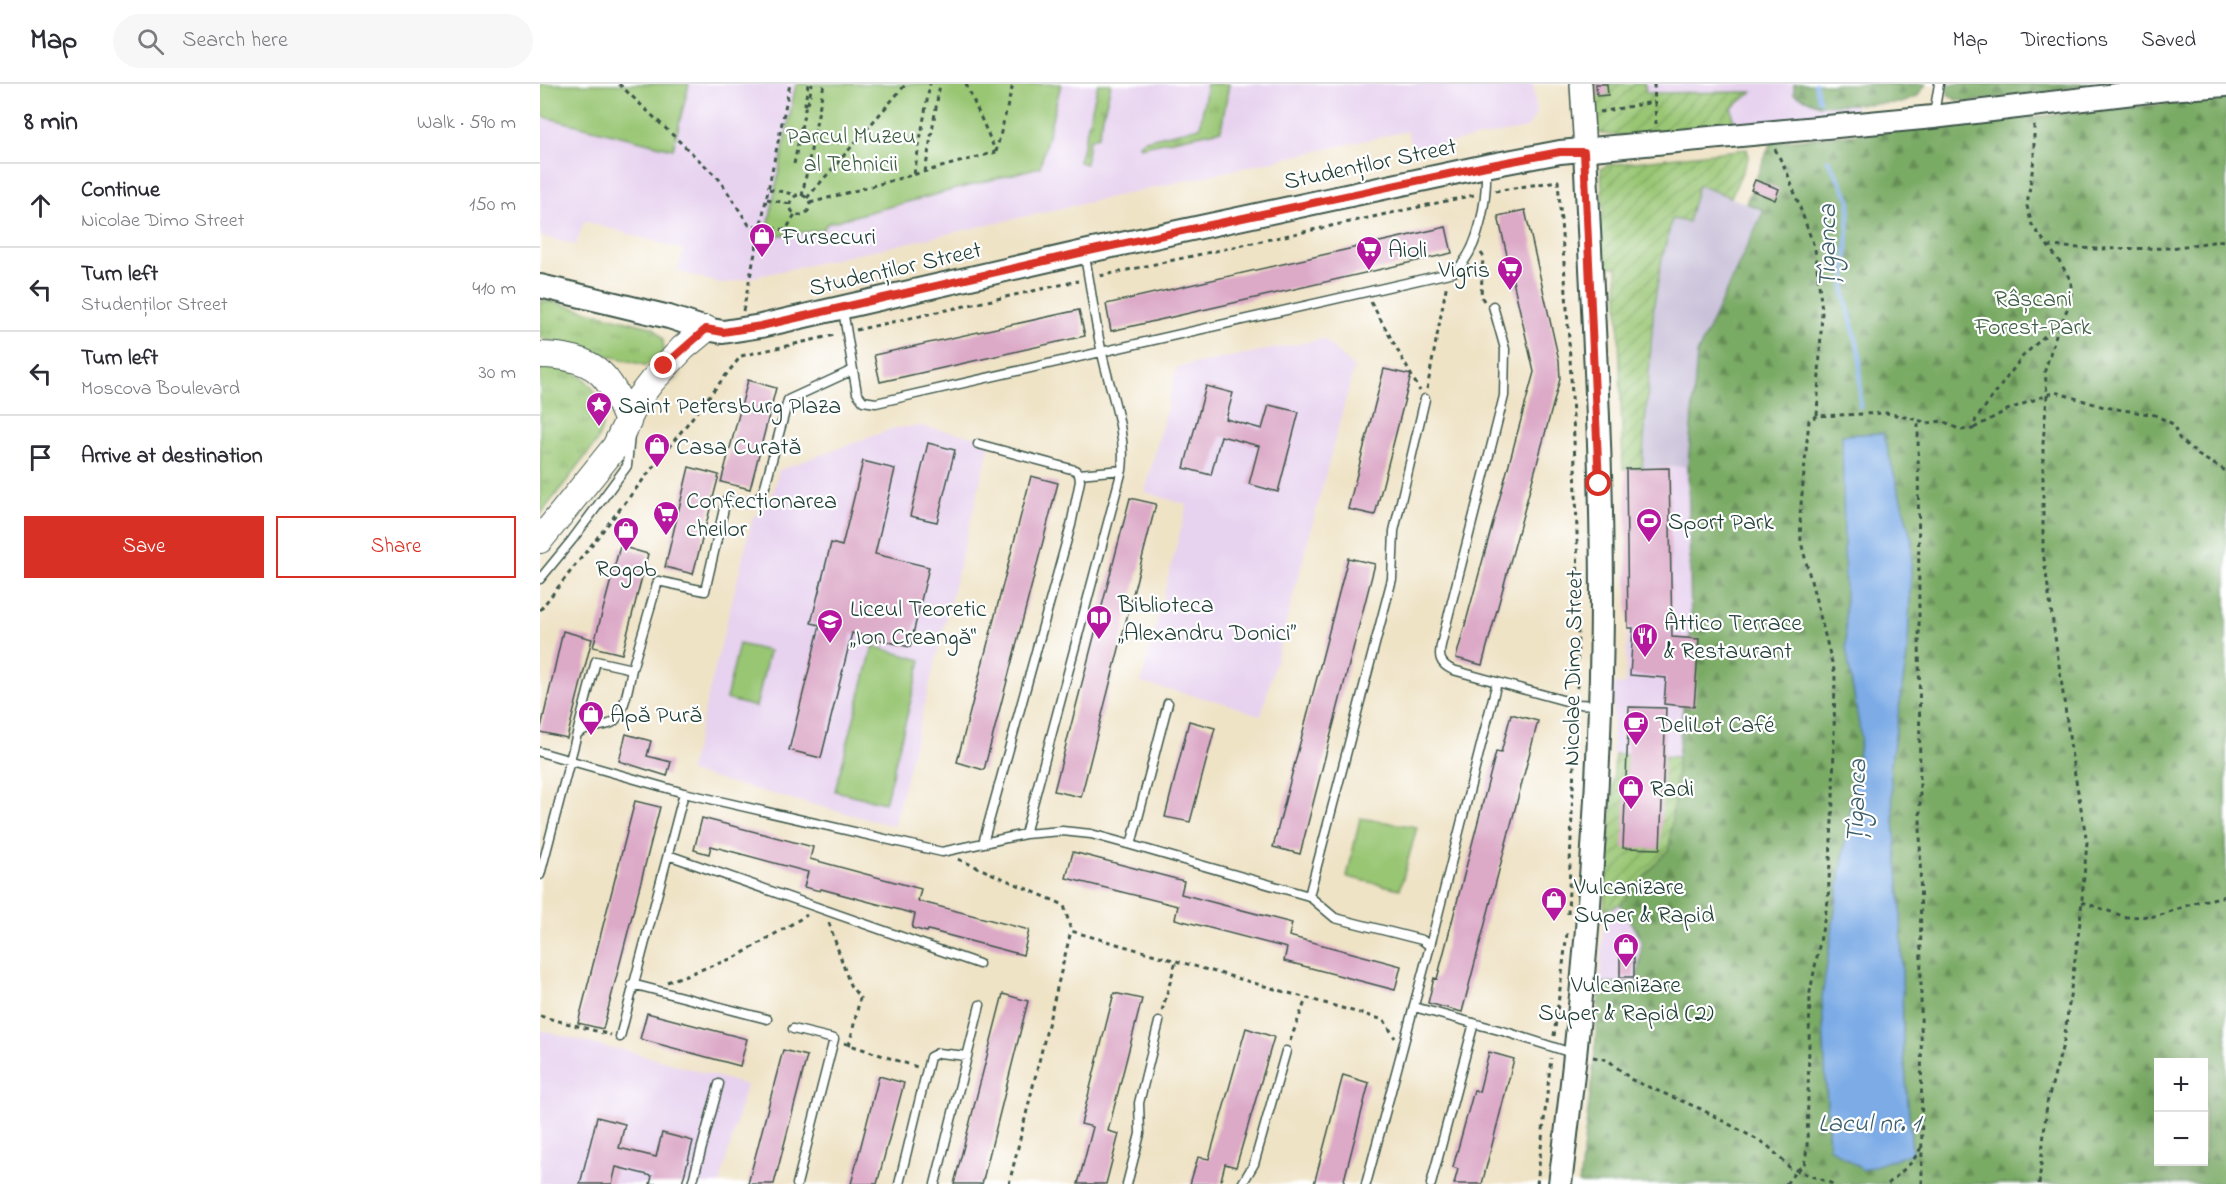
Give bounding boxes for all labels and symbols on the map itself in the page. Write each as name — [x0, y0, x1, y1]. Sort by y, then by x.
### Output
park label: Parcul Muzeu al Tehnicii — [786, 120, 916, 183]
street label: Studenților Street — [1281, 130, 1460, 201]
water label: Țîganca — [1810, 203, 1848, 288]
shop icon: Fursecuri — [747, 221, 777, 259]
place label: Fursecuri — [781, 221, 876, 256]
street label: Studenților Street — [806, 234, 985, 307]
supermarket icon: Aioli — [1354, 234, 1384, 272]
place label: Aioli — [1388, 234, 1427, 269]
place label: Vigris — [1437, 254, 1490, 289]
supermarket icon: Vigris — [1495, 254, 1525, 292]
park label: Râșcani Forest-Park — [1974, 283, 2092, 346]
route end — [650, 352, 676, 378]
place icon: Saint Petersburg Plaza — [584, 390, 614, 428]
place label: Saint Petersburg Plaza — [618, 390, 841, 425]
shop icon: Casa Curată — [642, 431, 672, 469]
place label: Casa Curată — [676, 431, 801, 466]
route start — [1585, 470, 1611, 496]
place label: Confecționarea cheilor — [686, 485, 837, 548]
supermarket icon: Confecționarea cheilor — [651, 499, 681, 537]
sports icon: Sport Park — [1634, 506, 1664, 544]
place label: Sport Park — [1668, 506, 1774, 541]
shop icon: Rogob — [611, 515, 641, 553]
place label: Rogob — [596, 553, 657, 588]
street label: Nicolae Dimo Street — [1555, 570, 1594, 766]
place label: Biblioteca „Alexandru Donici” — [1117, 589, 1297, 652]
place label: Liceul Teoretic „Ion Creangă“ — [850, 593, 987, 656]
library icon: Biblioteca „Alexandru Donici” — [1084, 603, 1114, 641]
school or university icon: Liceul Teoretic „Ion Creangă“ — [815, 607, 845, 645]
place label: Àttico Terrace & Restaurant — [1664, 607, 1802, 670]
restaurant icon: Àttico Terrace & Restaurant — [1630, 621, 1660, 659]
shop icon: Apă Pură — [576, 699, 606, 737]
place label: Apă Pură — [610, 699, 702, 734]
cafe icon: DeliLot Café — [1621, 709, 1651, 747]
place label: DeliLot Café — [1655, 709, 1775, 744]
water label: Țîganca — [1838, 758, 1878, 844]
shop icon: Radi — [1616, 773, 1646, 811]
place label: Radi — [1650, 773, 1694, 808]
place label: Vulcanizare Super & Rapid — [1573, 871, 1715, 934]
shop icon: Vulcanizare Super & Rapid — [1539, 885, 1569, 923]
shop icon: Vulcanizare Super & Rapid (2) — [1611, 931, 1641, 969]
place label: Vulcanizare Super & Rapid (2) — [1538, 969, 1714, 1032]
water label: Lacul nr. 1 — [1818, 1106, 1924, 1144]

